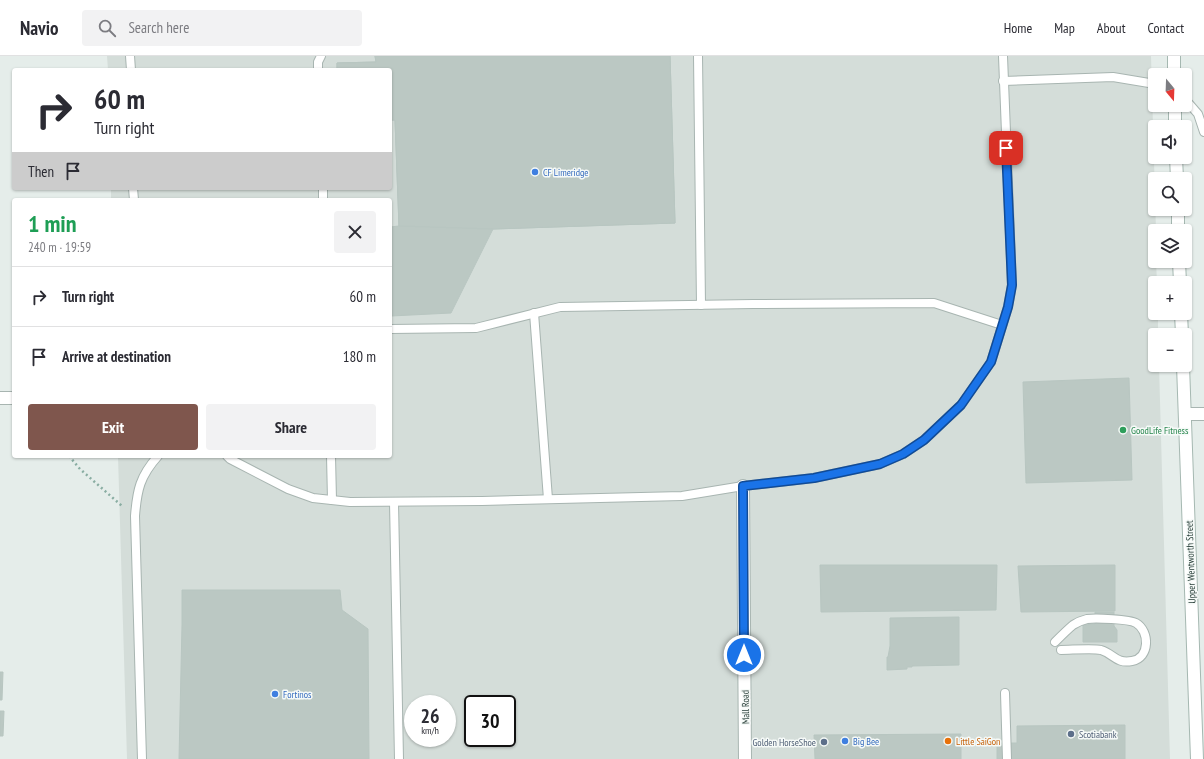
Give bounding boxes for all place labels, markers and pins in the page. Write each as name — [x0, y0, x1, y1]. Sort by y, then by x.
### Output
pin — [989, 131, 1023, 165]
place label: CF Limeridge — [543, 166, 588, 179]
marker: CF Limeridge — [530, 167, 540, 177]
place label: GoodLife Fitness — [1131, 424, 1189, 437]
marker: GoodLife Fitness — [1118, 425, 1128, 435]
place label: Fortinos — [283, 688, 312, 701]
marker: Fortinos — [270, 689, 280, 699]
place label: Scotiabank — [1079, 728, 1117, 741]
marker: Scotiabank — [1066, 729, 1076, 739]
place label: Big Bee — [853, 735, 879, 748]
place label: Little SaiGon — [956, 735, 1000, 748]
place label: Golden HorseShoe — [752, 736, 816, 749]
marker: Big Bee — [840, 736, 850, 746]
marker: Little SaiGon — [943, 736, 953, 746]
marker: Golden HorseShoe — [819, 737, 829, 747]

